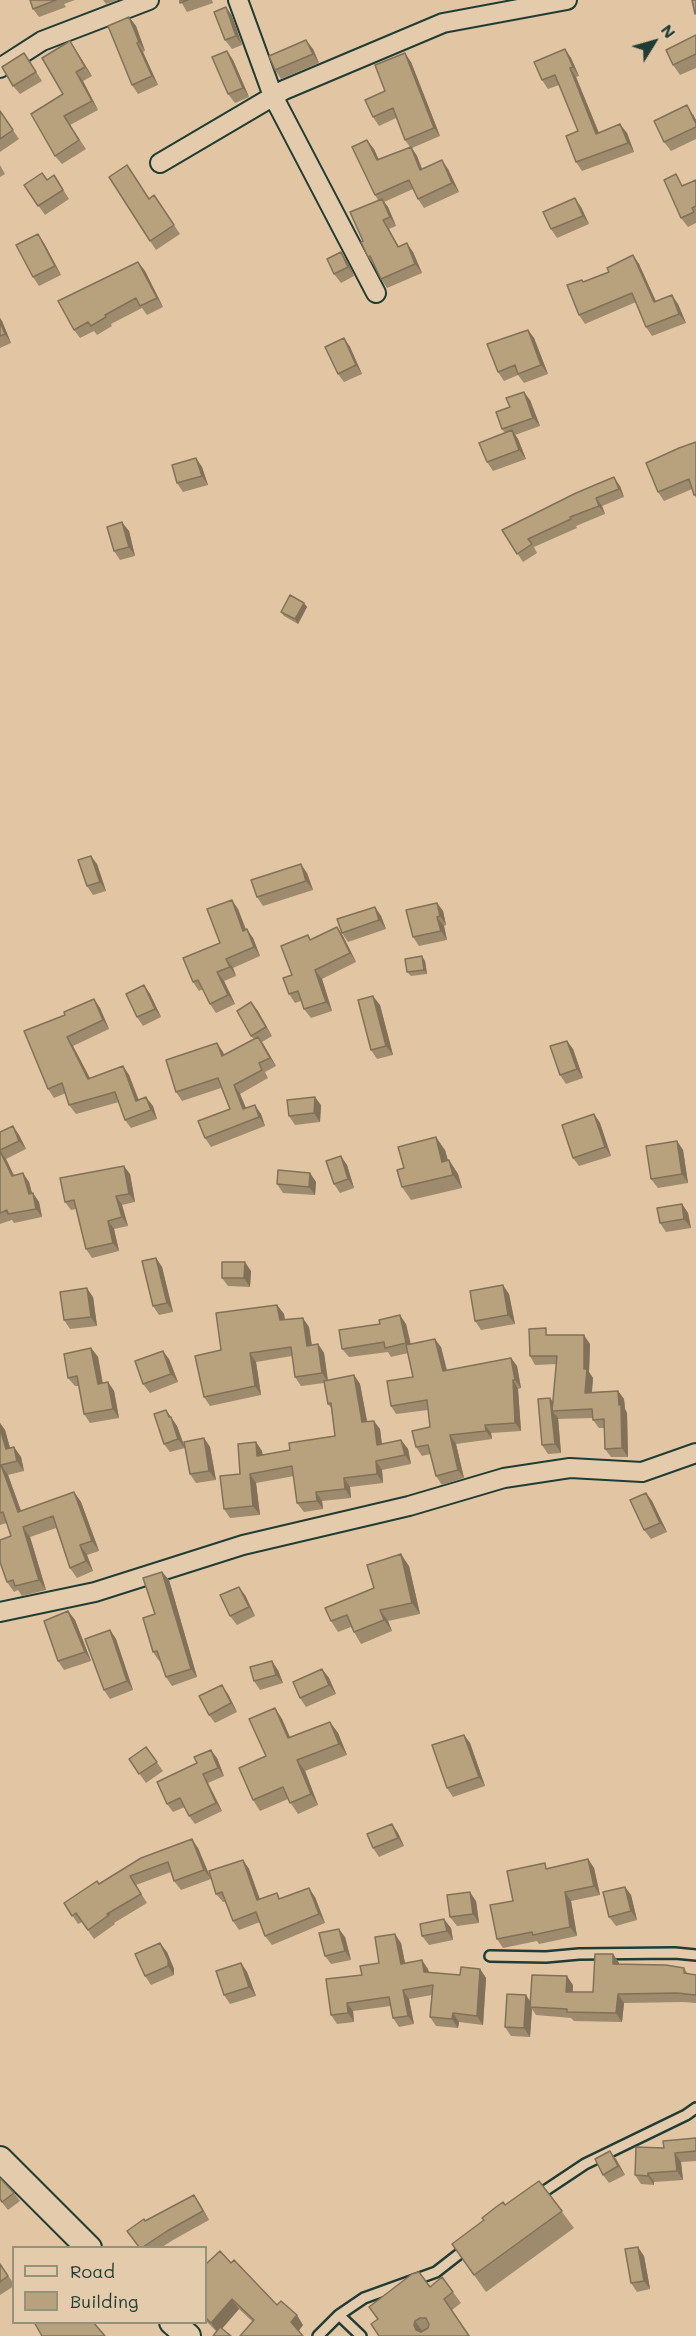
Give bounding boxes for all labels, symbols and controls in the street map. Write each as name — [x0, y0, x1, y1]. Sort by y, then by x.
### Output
north arrow — [624, 12, 684, 72]
text: N — [657, 20, 681, 42]
legend — [12, 2246, 207, 2324]
text: Road — [70, 2259, 115, 2283]
text: Building — [70, 2289, 138, 2313]

